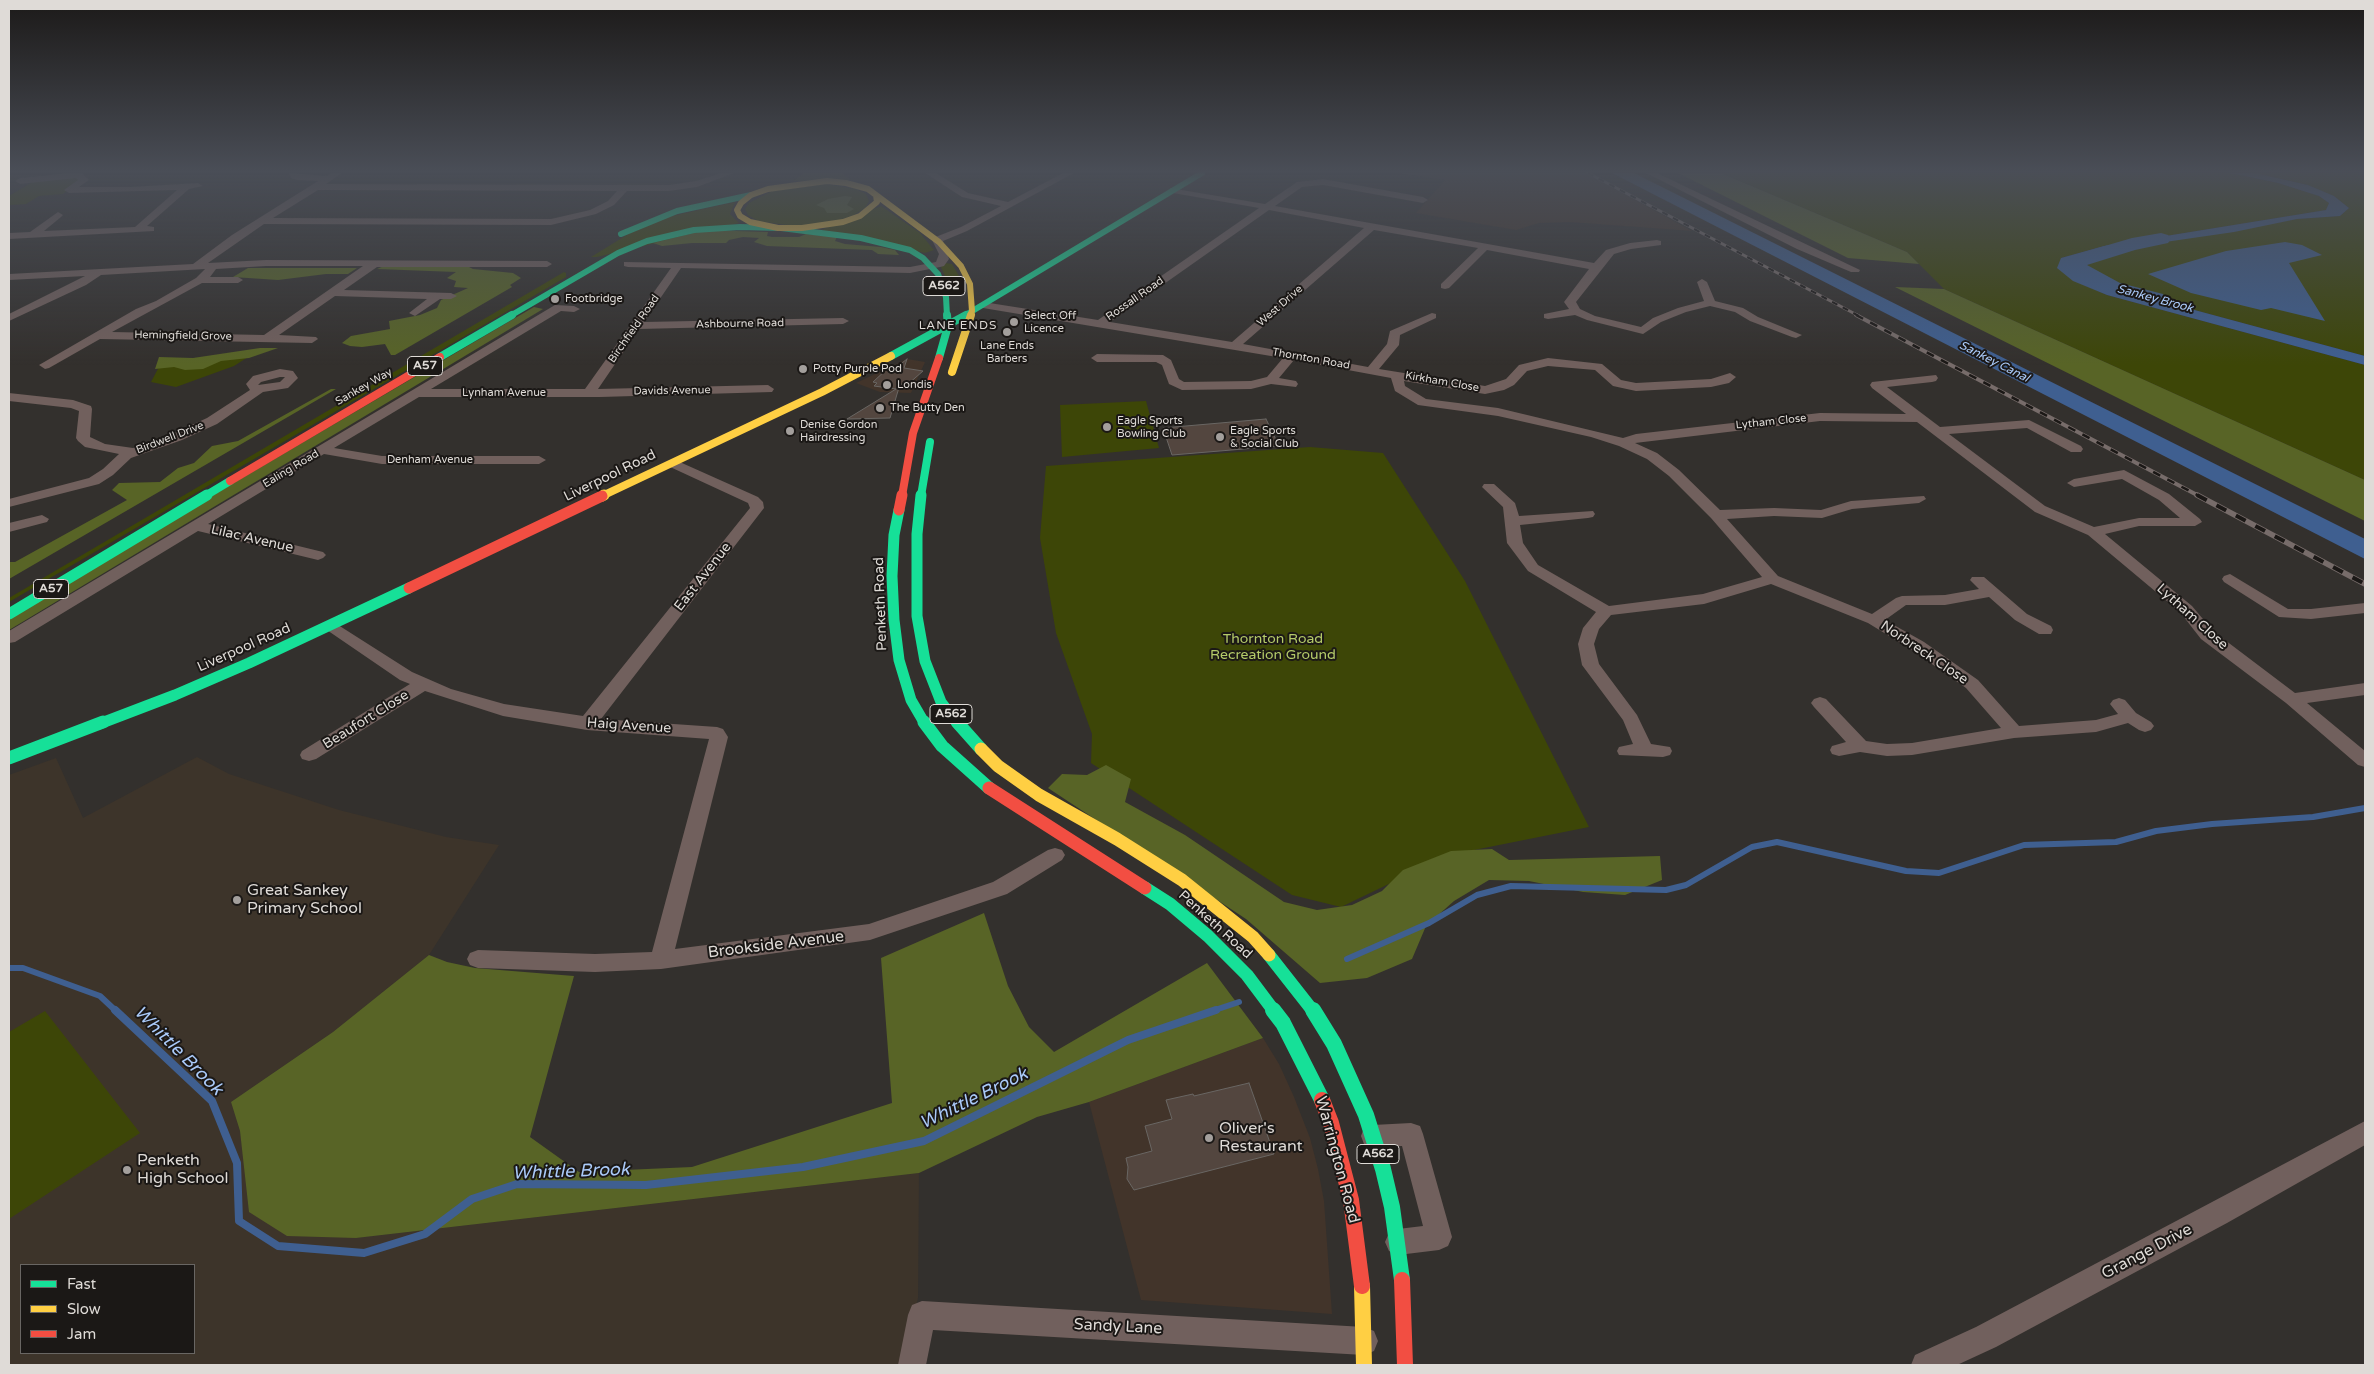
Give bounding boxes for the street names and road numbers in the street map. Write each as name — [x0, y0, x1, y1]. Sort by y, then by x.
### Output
street label: Rossall Road — [1104, 274, 1166, 324]
road number: A562 — [923, 276, 965, 296]
street label: West Drive — [1254, 283, 1306, 329]
street label: Birchfield Road — [606, 292, 662, 366]
street label: Ashbourne Road — [696, 317, 784, 331]
street label: Hemingfield Grove — [134, 329, 232, 343]
street label: Thornton Road — [1271, 346, 1351, 372]
road number: A57 — [408, 356, 442, 376]
street label: Sankey Way — [333, 365, 395, 409]
street label: Kirkham Close — [1404, 369, 1480, 395]
street label: Davids Avenue — [633, 384, 711, 398]
street label: Lynham Avenue — [462, 386, 546, 400]
street label: Lytham Close — [1735, 412, 1807, 432]
street label: Birdwell Drive — [134, 419, 206, 457]
street label: Liverpool Road — [561, 446, 659, 506]
street label: Ealing Road — [261, 447, 321, 491]
street label: Denham Avenue — [387, 453, 473, 467]
street label: Lilac Avenue — [209, 521, 295, 557]
street label: East Avenue — [671, 539, 735, 615]
street label: Penketh Road — [871, 557, 891, 651]
road number: A57 — [34, 580, 68, 598]
street label: Lytham Close — [2153, 580, 2231, 654]
street label: Norbreck Close — [1877, 618, 1971, 688]
street label: Liverpool Road — [195, 620, 293, 676]
street label: Beaufort Close — [320, 687, 412, 753]
road number: A562 — [930, 704, 972, 724]
street label: Haig Avenue — [586, 715, 672, 737]
street label: Penketh Road — [1175, 887, 1255, 963]
street label: Brookside Avenue — [707, 927, 845, 963]
street label: Warrington Road — [1311, 1095, 1363, 1225]
road number: A562 — [1357, 1144, 1399, 1164]
street label: Grange Drive — [2098, 1220, 2196, 1284]
street label: Sandy Lane — [1073, 1315, 1163, 1339]

